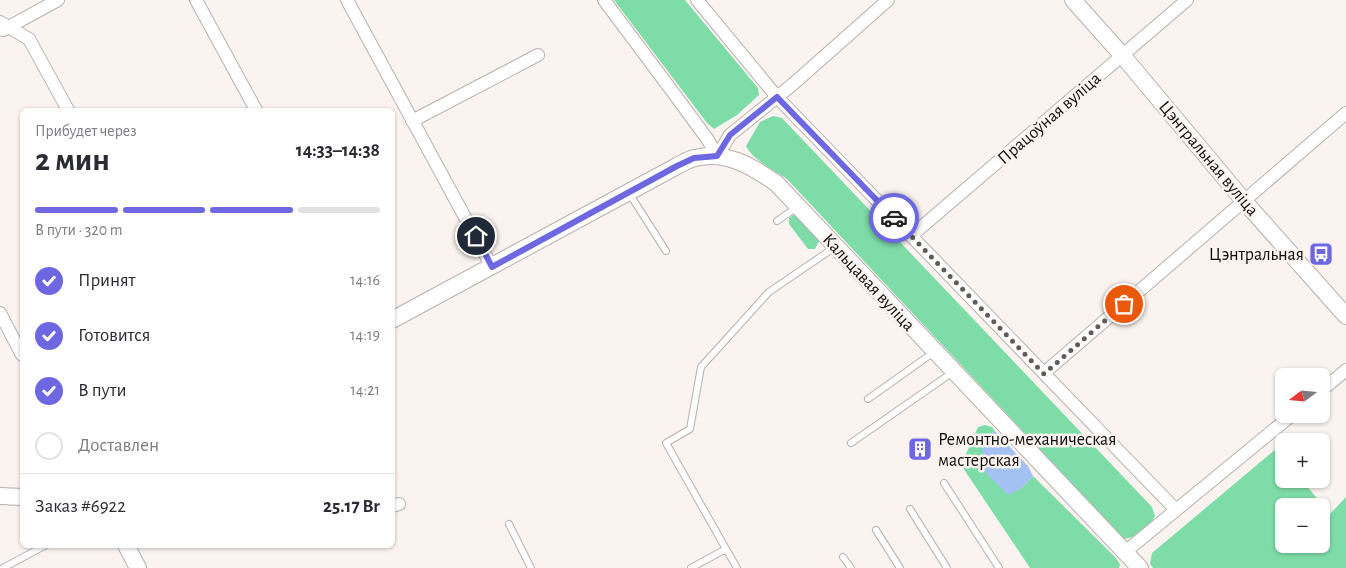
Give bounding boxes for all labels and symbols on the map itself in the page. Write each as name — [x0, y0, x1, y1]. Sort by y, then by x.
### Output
street label: Працоўная вуліца — [995, 69, 1105, 168]
street label: Цэнтральная вуліца — [1155, 98, 1261, 220]
courier — [869, 193, 919, 243]
pin — [455, 215, 497, 257]
street label: Кальцавая вуліца — [819, 231, 918, 335]
bus stop icon: Цэнтральная — [1308, 241, 1334, 267]
place label: Цэнтральная — [1209, 246, 1304, 264]
pin — [1103, 283, 1145, 325]
north arrow — [1275, 368, 1330, 422]
place label: Ремонтно-механическая мастерская — [938, 431, 1116, 470]
building icon: Ремонтно-механическая мастерская — [907, 436, 933, 462]

